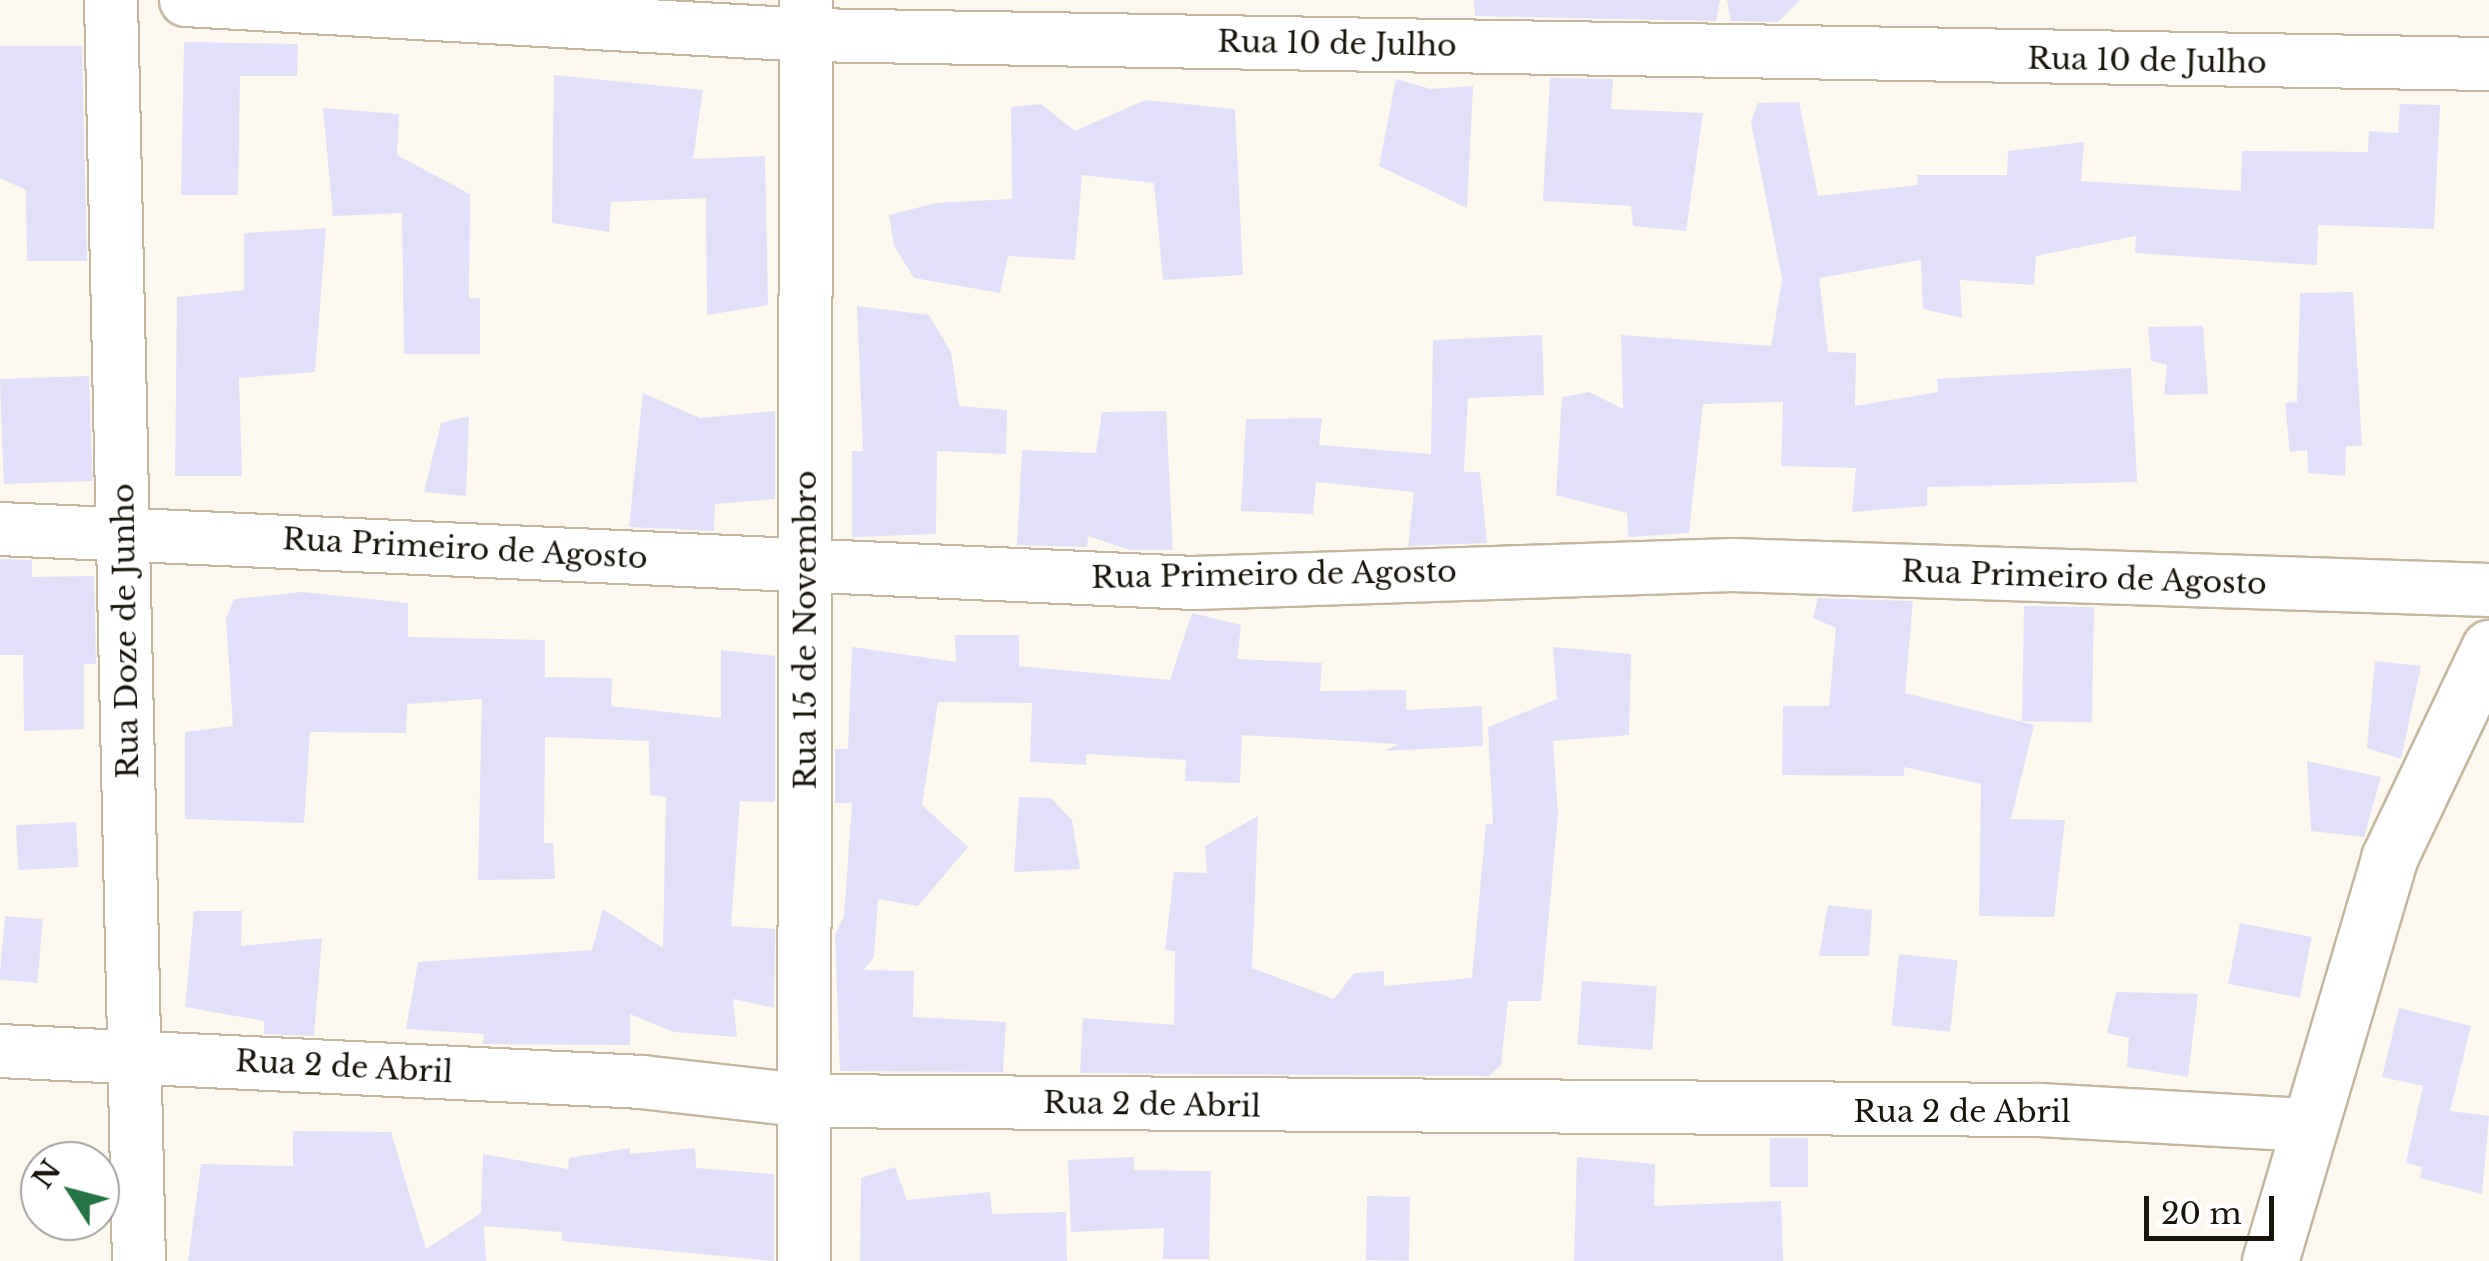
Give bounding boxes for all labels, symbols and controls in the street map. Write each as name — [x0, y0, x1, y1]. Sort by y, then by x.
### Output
street label: Rua 10 de Julho — [1217, 24, 1457, 64]
street label: Rua 10 de Julho — [2027, 41, 2267, 81]
street label: Rua 15 de Novembro — [788, 470, 824, 790]
street label: Rua Doze de Junho — [105, 483, 147, 779]
street label: Rua Primeiro de Agosto — [281, 521, 649, 577]
street label: Rua Primeiro de Agosto — [1090, 554, 1458, 596]
street label: Rua Primeiro de Agosto — [1900, 554, 2268, 602]
street label: Rua 2 de Abril — [234, 1043, 454, 1091]
street label: Rua 2 de Abril — [1042, 1085, 1262, 1125]
street label: Rua 2 de Abril — [1852, 1094, 2072, 1130]
north arrow — [20, 1141, 120, 1241]
text: N — [25, 1153, 69, 1195]
scale bar — [2149, 1176, 2279, 1238]
text: 20 m — [2161, 1195, 2242, 1232]

